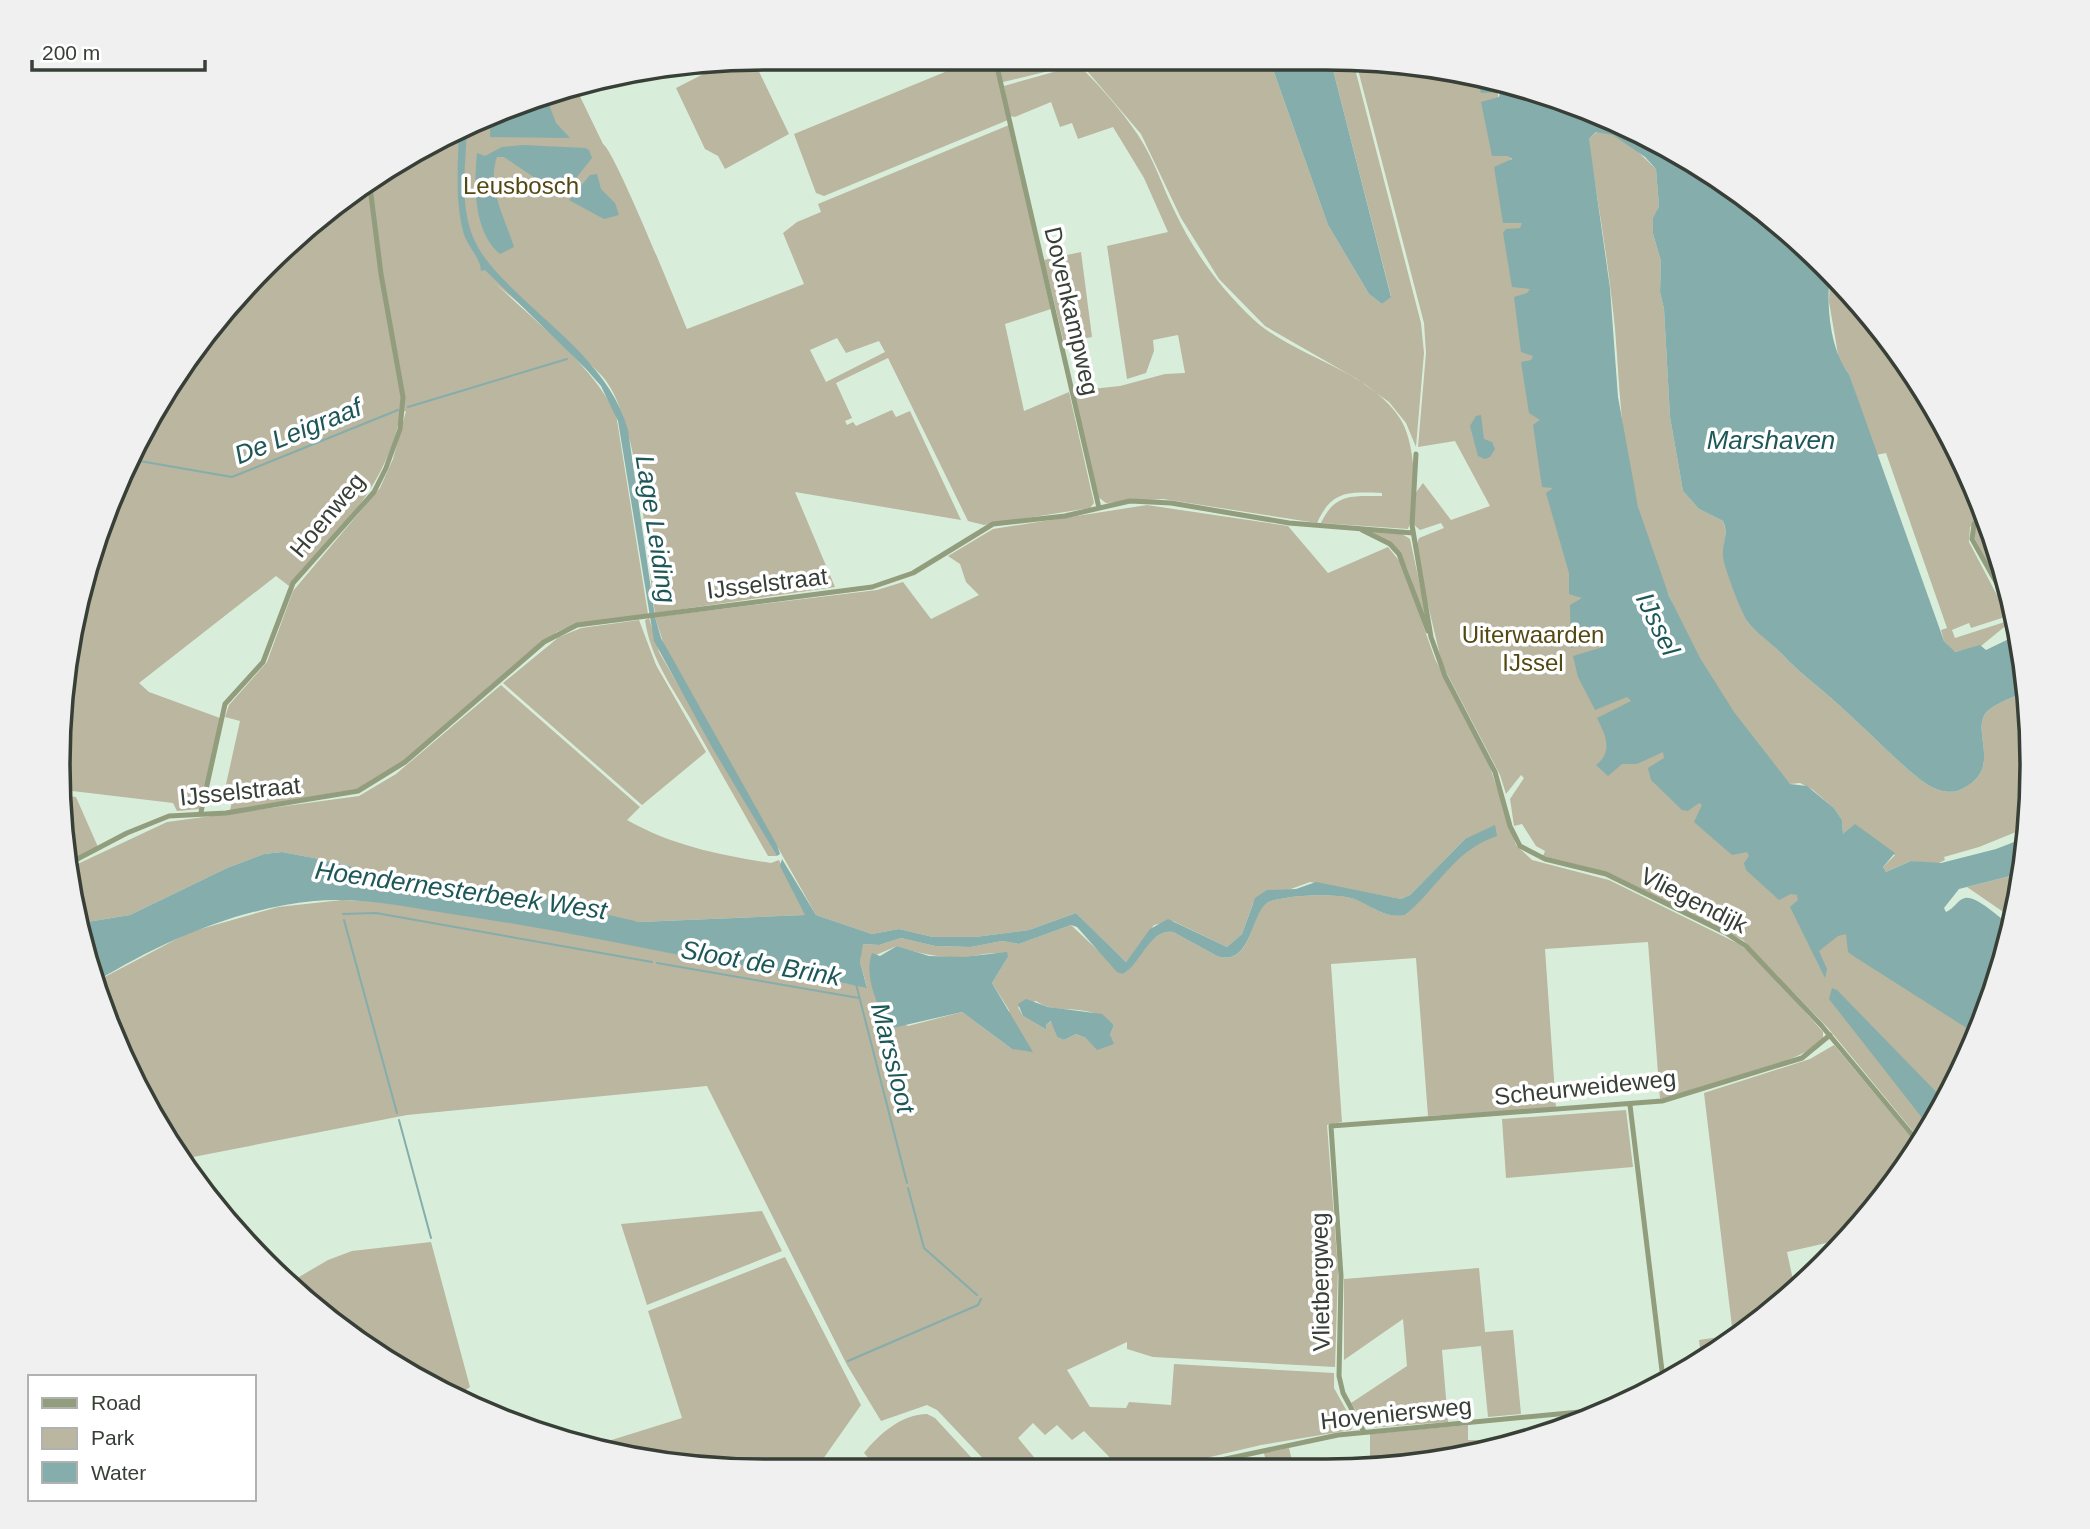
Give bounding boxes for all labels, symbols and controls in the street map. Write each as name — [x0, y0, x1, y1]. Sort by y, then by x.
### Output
scale bar — [32, 28, 205, 72]
text: 200 m — [42, 41, 100, 64]
park label: Leusbosch — [463, 172, 579, 199]
street label: Dovenkampweg — [1039, 224, 1105, 398]
water label: De Leigraaf — [230, 391, 369, 470]
water label: Marshaven — [1707, 425, 1835, 455]
water label: Lage Leiding — [630, 453, 683, 605]
street label: Hoenweg — [284, 467, 370, 563]
street label: IJsselstraat — [705, 562, 829, 604]
water label: IJssel — [1630, 588, 1687, 662]
park label: Uiterwaarden IJssel — [1462, 621, 1604, 676]
street label: IJsselstraat — [178, 771, 302, 811]
water label: Hoendernesterbeek West — [313, 855, 611, 926]
street label: Vliegendijk — [1636, 862, 1753, 939]
water label: Sloot de Brink — [679, 934, 845, 992]
water label: Marssloot — [865, 1000, 922, 1118]
street label: Scheurweideweg — [1493, 1064, 1677, 1110]
street label: Vlietbergweg — [1305, 1212, 1335, 1352]
legend — [28, 1375, 256, 1501]
text: Road — [91, 1391, 141, 1414]
street label: Hoveniersweg — [1319, 1392, 1473, 1434]
text: Park — [91, 1426, 135, 1449]
text: Water — [91, 1461, 146, 1484]

